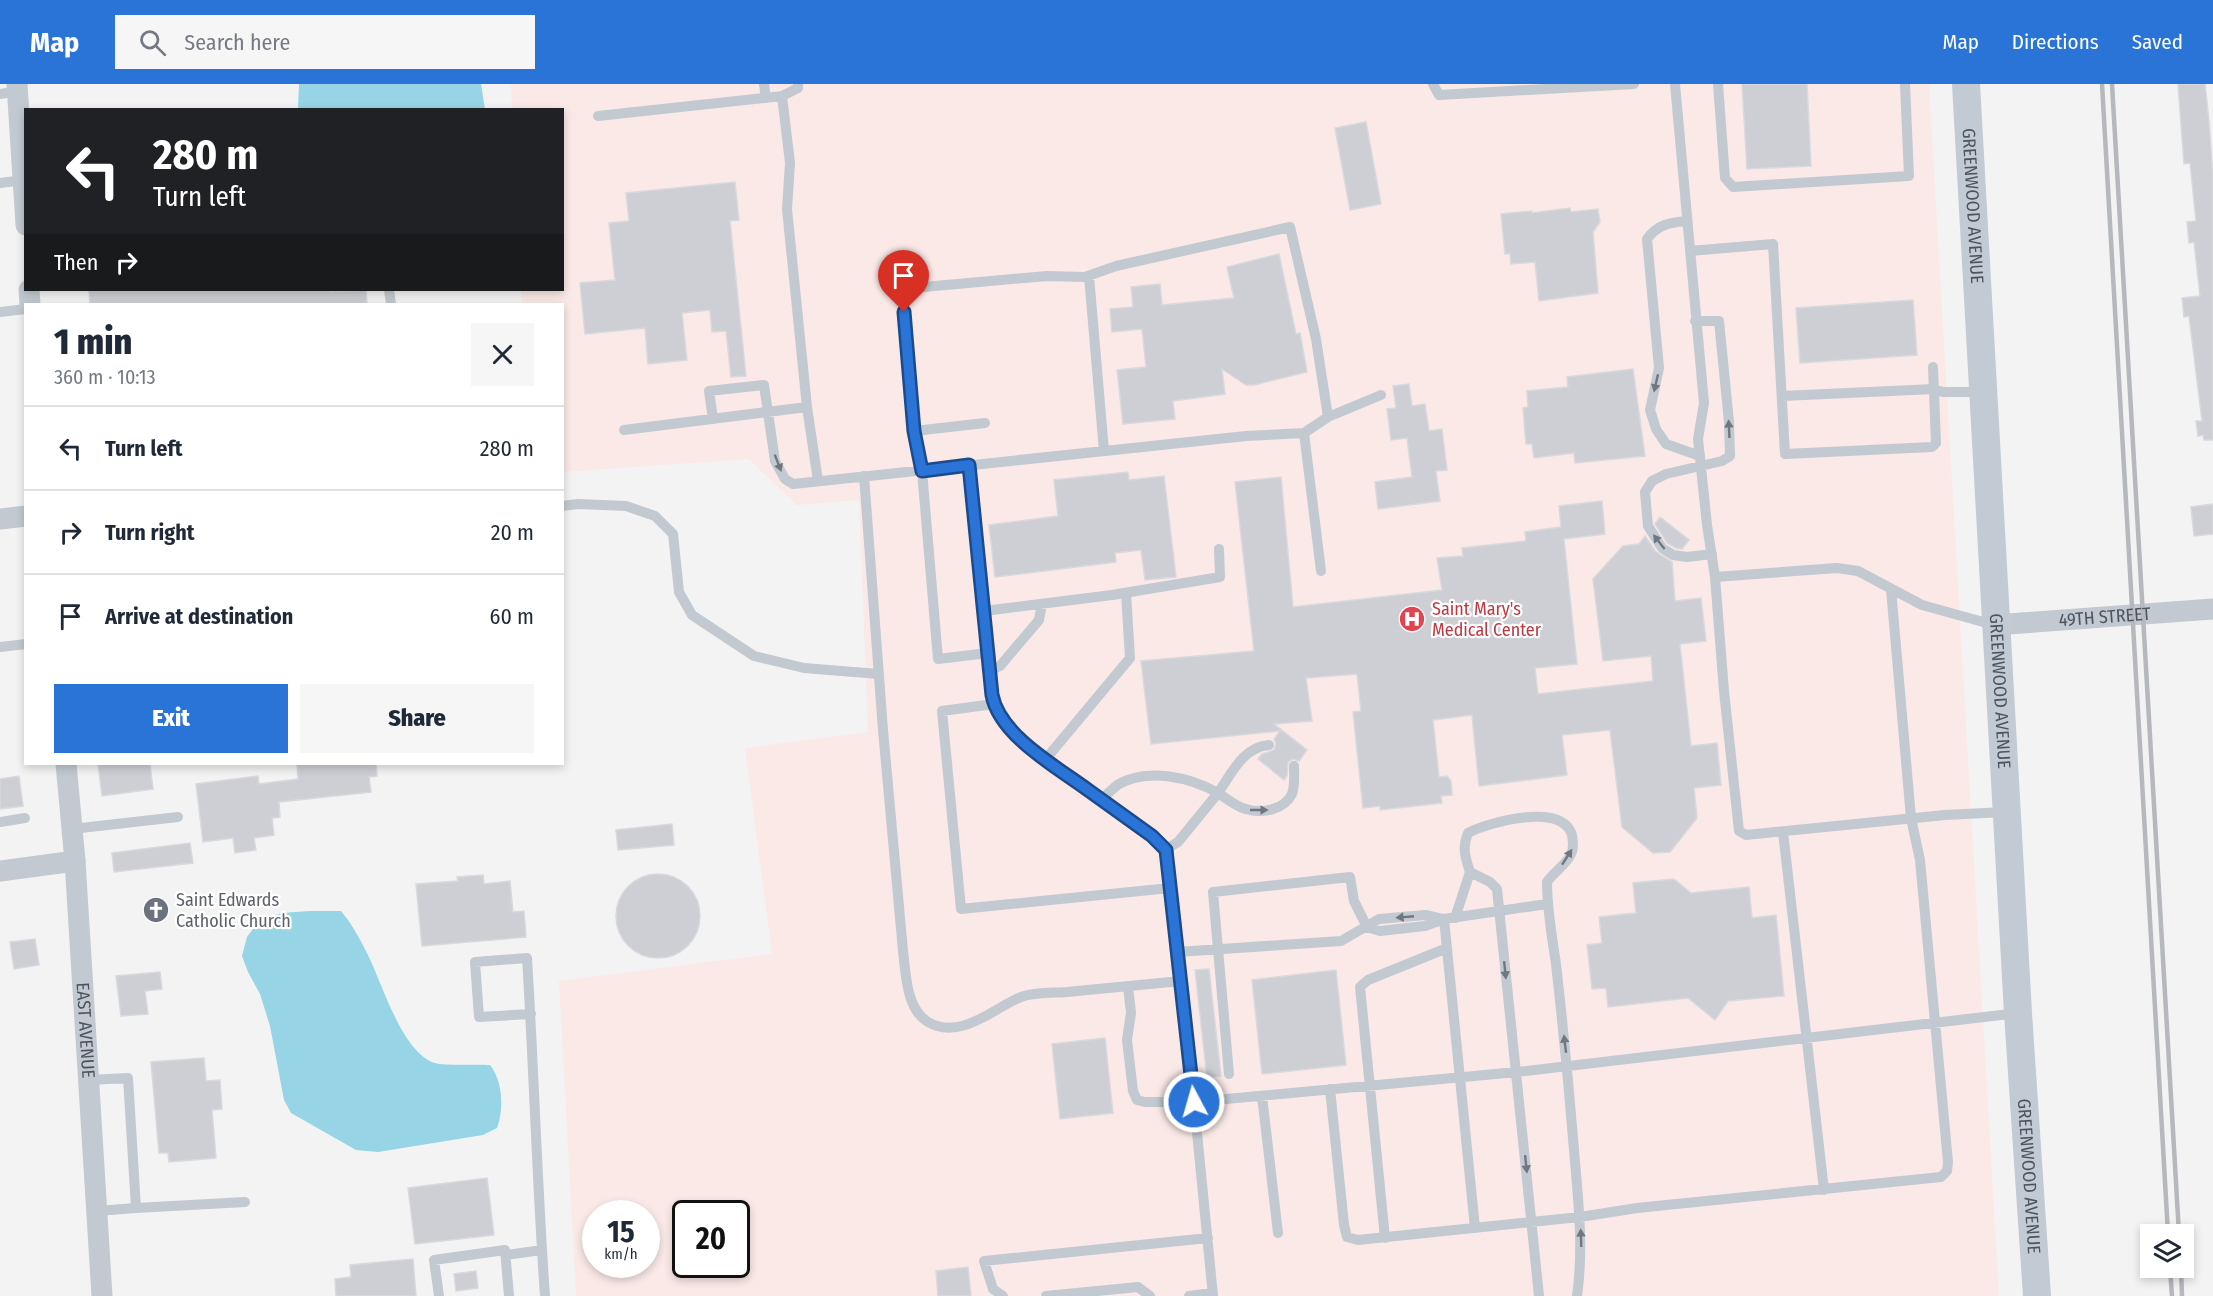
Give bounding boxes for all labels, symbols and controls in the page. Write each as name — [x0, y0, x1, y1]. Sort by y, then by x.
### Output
search box — [115, 15, 535, 69]
text: Map — [30, 26, 79, 59]
icon: search — [136, 26, 169, 59]
text: Search here — [184, 29, 290, 56]
text: Map — [1942, 29, 1979, 55]
text: Directions — [2012, 29, 2099, 55]
text: Saved — [2132, 29, 2183, 55]
street label: GREENWOOD AVENUE — [1957, 128, 1988, 284]
text: 280 m — [153, 130, 258, 180]
icon: left — [54, 132, 132, 210]
text: Turn left — [153, 181, 246, 213]
icon: right — [110, 246, 143, 279]
text: Then — [54, 249, 98, 276]
pin — [878, 250, 929, 312]
icon: arrive — [887, 259, 920, 292]
text: 1 min — [54, 320, 132, 364]
button: close — [471, 323, 534, 386]
text: 360 m · 10:13 — [54, 365, 156, 389]
one-way arrow — [1651, 374, 1660, 393]
one-way arrow — [1724, 419, 1733, 438]
icon: left — [54, 432, 87, 465]
text: Turn left — [105, 435, 183, 462]
text: 280 m — [480, 435, 534, 462]
one-way arrow — [774, 454, 783, 472]
icon: right — [54, 516, 87, 549]
text: Turn right — [105, 519, 194, 546]
text: 20 m — [491, 519, 534, 546]
one-way arrow — [1652, 534, 1665, 550]
place label: Saint Mary's Medical Center — [1432, 598, 1542, 641]
icon: arrive — [54, 600, 87, 633]
text: Arrive at destination — [105, 603, 293, 630]
text: 60 m — [490, 603, 534, 630]
street label: 49TH STREET — [2058, 603, 2152, 631]
hospital icon: Saint Mary's Medical Center — [1397, 604, 1427, 634]
street label: GREENWOOD AVENUE — [1985, 613, 2015, 769]
button: Exit — [54, 684, 288, 753]
button: Share — [300, 684, 534, 753]
one-way arrow — [1250, 805, 1269, 815]
one-way arrow — [1561, 849, 1572, 866]
place label: Saint Edwards Catholic Church — [176, 889, 291, 932]
church icon: Saint Edwards Catholic Church — [141, 895, 171, 925]
one-way arrow — [1395, 912, 1414, 921]
one-way arrow — [1500, 961, 1510, 980]
street label: EAST AVENUE — [72, 982, 99, 1079]
one-way arrow — [1560, 1034, 1569, 1053]
position arrow — [1162, 1070, 1226, 1134]
street label: GREENWOOD AVENUE — [2013, 1098, 2045, 1255]
one-way arrow — [1521, 1155, 1531, 1174]
speed limit sign: 20 — [672, 1200, 750, 1278]
text: 15 — [607, 1214, 635, 1250]
map controls — [2140, 1224, 2194, 1278]
button: layers — [2140, 1224, 2194, 1278]
one-way arrow — [1576, 1228, 1585, 1247]
text: km/h — [604, 1245, 638, 1263]

